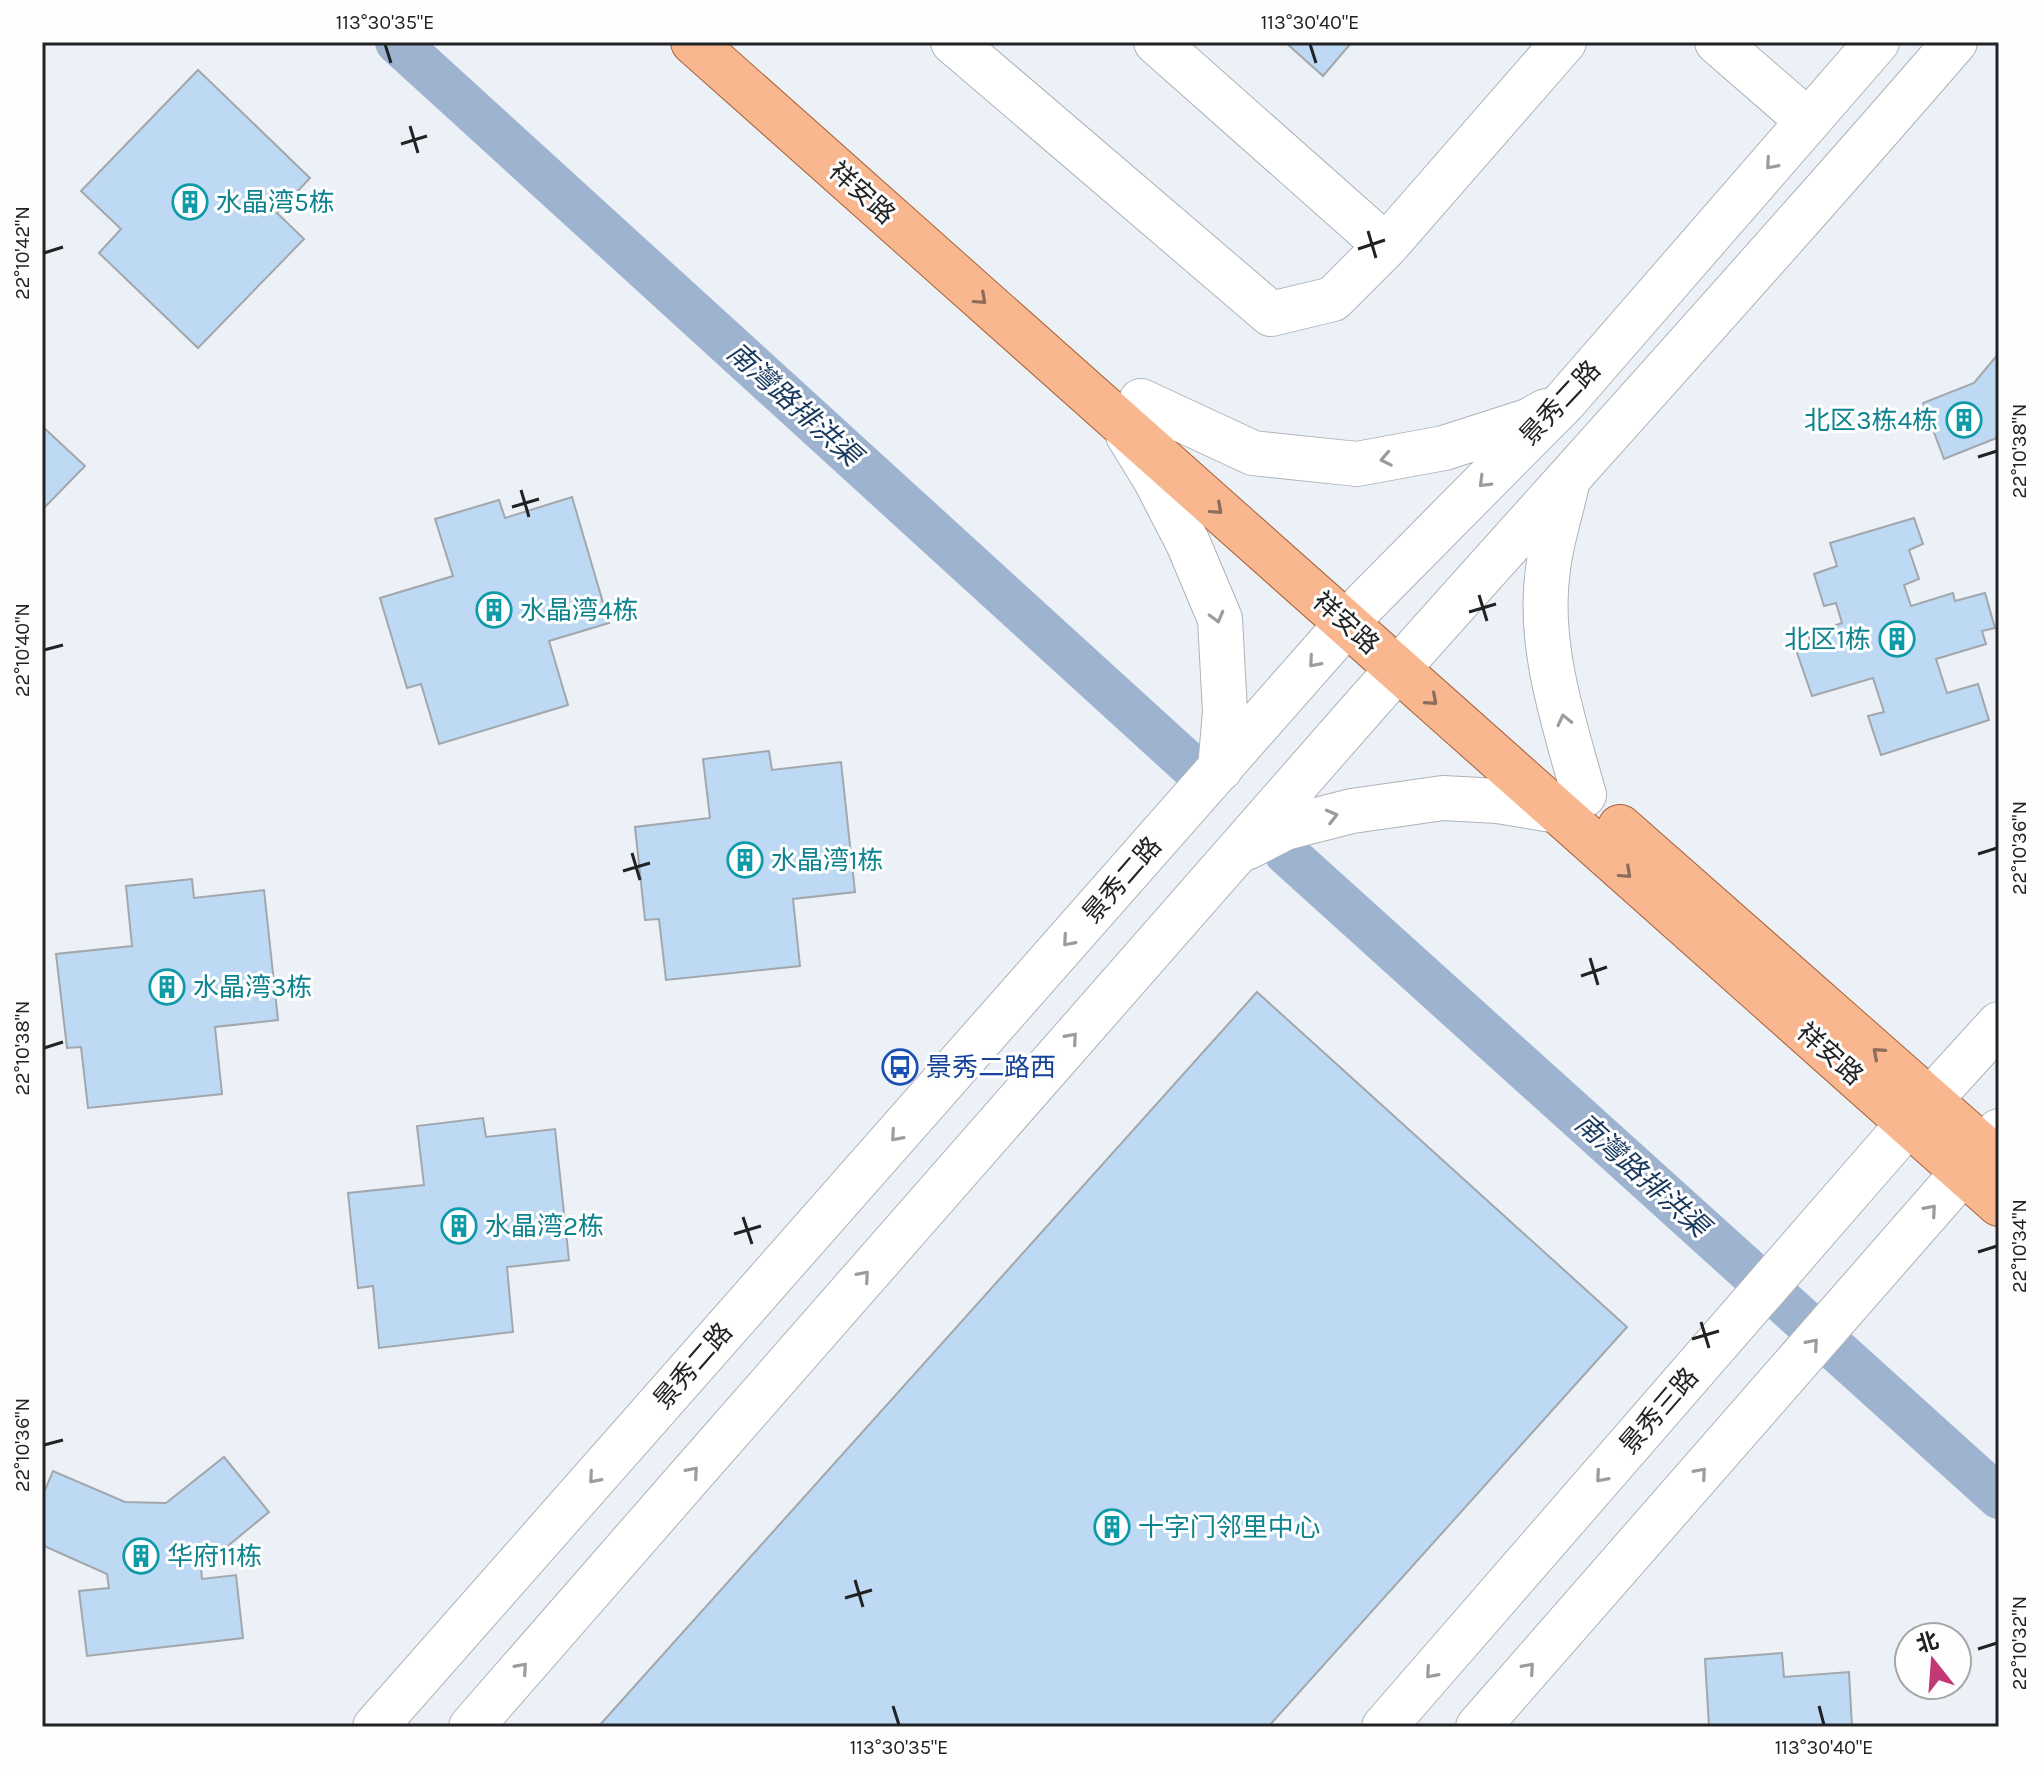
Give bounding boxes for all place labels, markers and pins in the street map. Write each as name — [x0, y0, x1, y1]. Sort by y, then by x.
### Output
building icon: 水晶湾5栋 — [171, 183, 209, 221]
place label: 水晶湾5栋 — [216, 187, 335, 218]
building icon: 北区3栋4栋 — [1945, 401, 1983, 439]
place label: 北区3栋4栋 — [1804, 405, 1938, 436]
building icon: 水晶湾4栋 — [475, 591, 513, 629]
place label: 水晶湾4栋 — [520, 595, 639, 626]
building icon: 北区1栋 — [1878, 620, 1916, 658]
place label: 北区1栋 — [1784, 624, 1871, 655]
building icon: 水晶湾1栋 — [726, 841, 764, 879]
place label: 水晶湾1栋 — [771, 845, 884, 876]
building icon: 水晶湾3栋 — [148, 968, 186, 1006]
place label: 水晶湾3栋 — [193, 972, 312, 1003]
bus stop icon: 景秀二路西 — [881, 1048, 919, 1086]
place label: 景秀二路西 — [926, 1052, 1056, 1083]
building icon: 水晶湾2栋 — [440, 1207, 478, 1245]
place label: 水晶湾2栋 — [485, 1211, 604, 1242]
building icon: 十字门邻里中心 — [1093, 1508, 1131, 1546]
place label: 十字门邻里中心 — [1138, 1512, 1320, 1543]
building icon: 华府11栋 — [122, 1537, 160, 1575]
place label: 华府11栋 — [167, 1541, 262, 1572]

